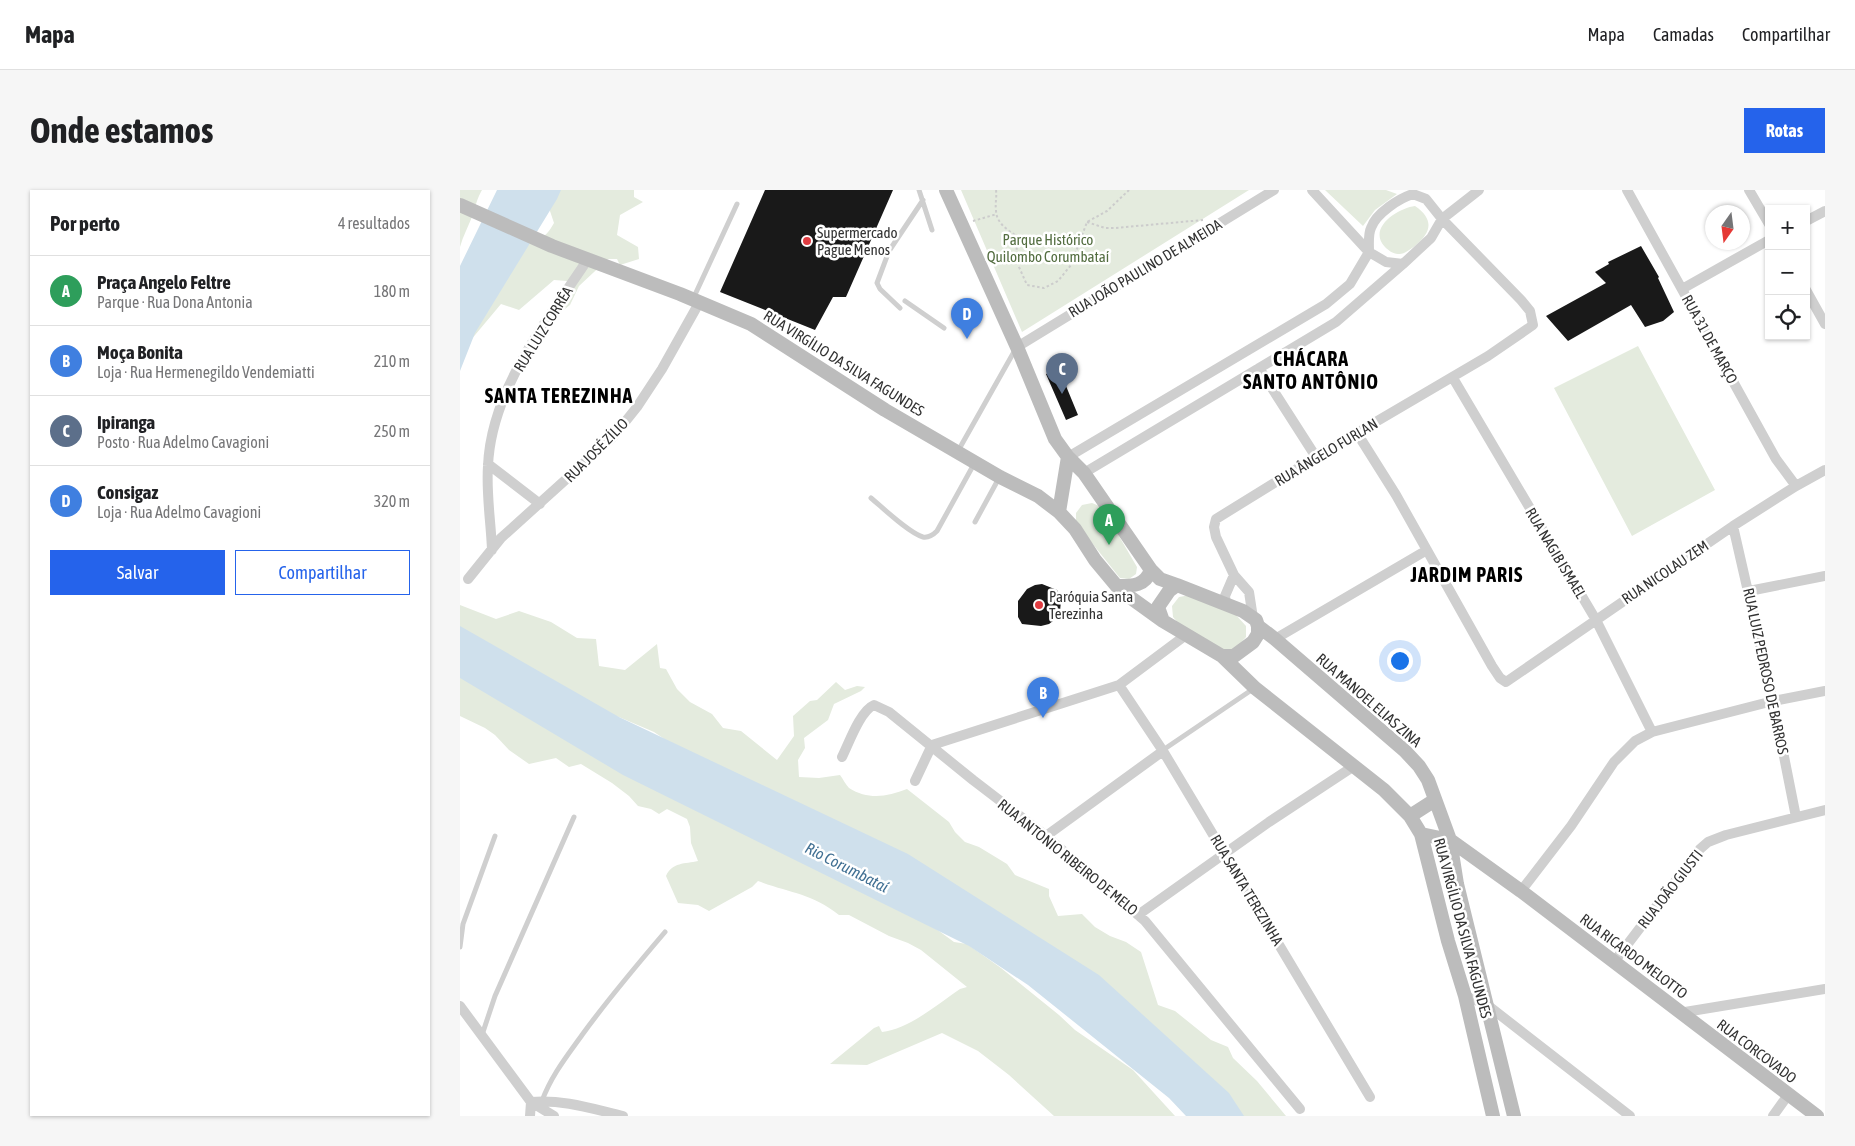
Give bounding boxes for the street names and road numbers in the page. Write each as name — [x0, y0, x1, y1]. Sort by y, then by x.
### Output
street label: RUA JOÃO PAULINO DE ALMEIDA — [1065, 215, 1225, 321]
street label: RUA LUIZ CORRÊA — [510, 283, 576, 375]
street label: RUA 31 DE MARÇO — [1679, 292, 1741, 386]
street label: RUA VIRGÍLIO DA SILVA FAGUNDES — [761, 307, 927, 419]
street label: RUA JOSÉ ZÍLIO — [561, 414, 632, 485]
street label: RUA ÂNGELO FURLAN — [1271, 415, 1381, 489]
street label: RUA NAGIB ISMAEL — [1522, 505, 1590, 602]
street label: RUA NICOLAU ZEM — [1618, 537, 1712, 607]
street label: RUA LUIZ PEDROSO DE BARROS — [1740, 586, 1792, 756]
street label: RUA MANOEL ELIAS ZINA — [1313, 650, 1425, 751]
street label: RUA ANTONIO RIBEIRO DE MELO — [995, 795, 1141, 919]
street label: RUA SANTA TEREZINHA — [1207, 832, 1287, 949]
street label: RUA VIRGÍLIO DA SILVA FAGUNDES — [1431, 836, 1495, 1020]
street label: RUA JOÃO GIUSTI — [1634, 846, 1706, 932]
street label: RUA RICARDO MELOTTO — [1577, 910, 1691, 1002]
street label: RUA CORCOVADO — [1714, 1016, 1800, 1086]

